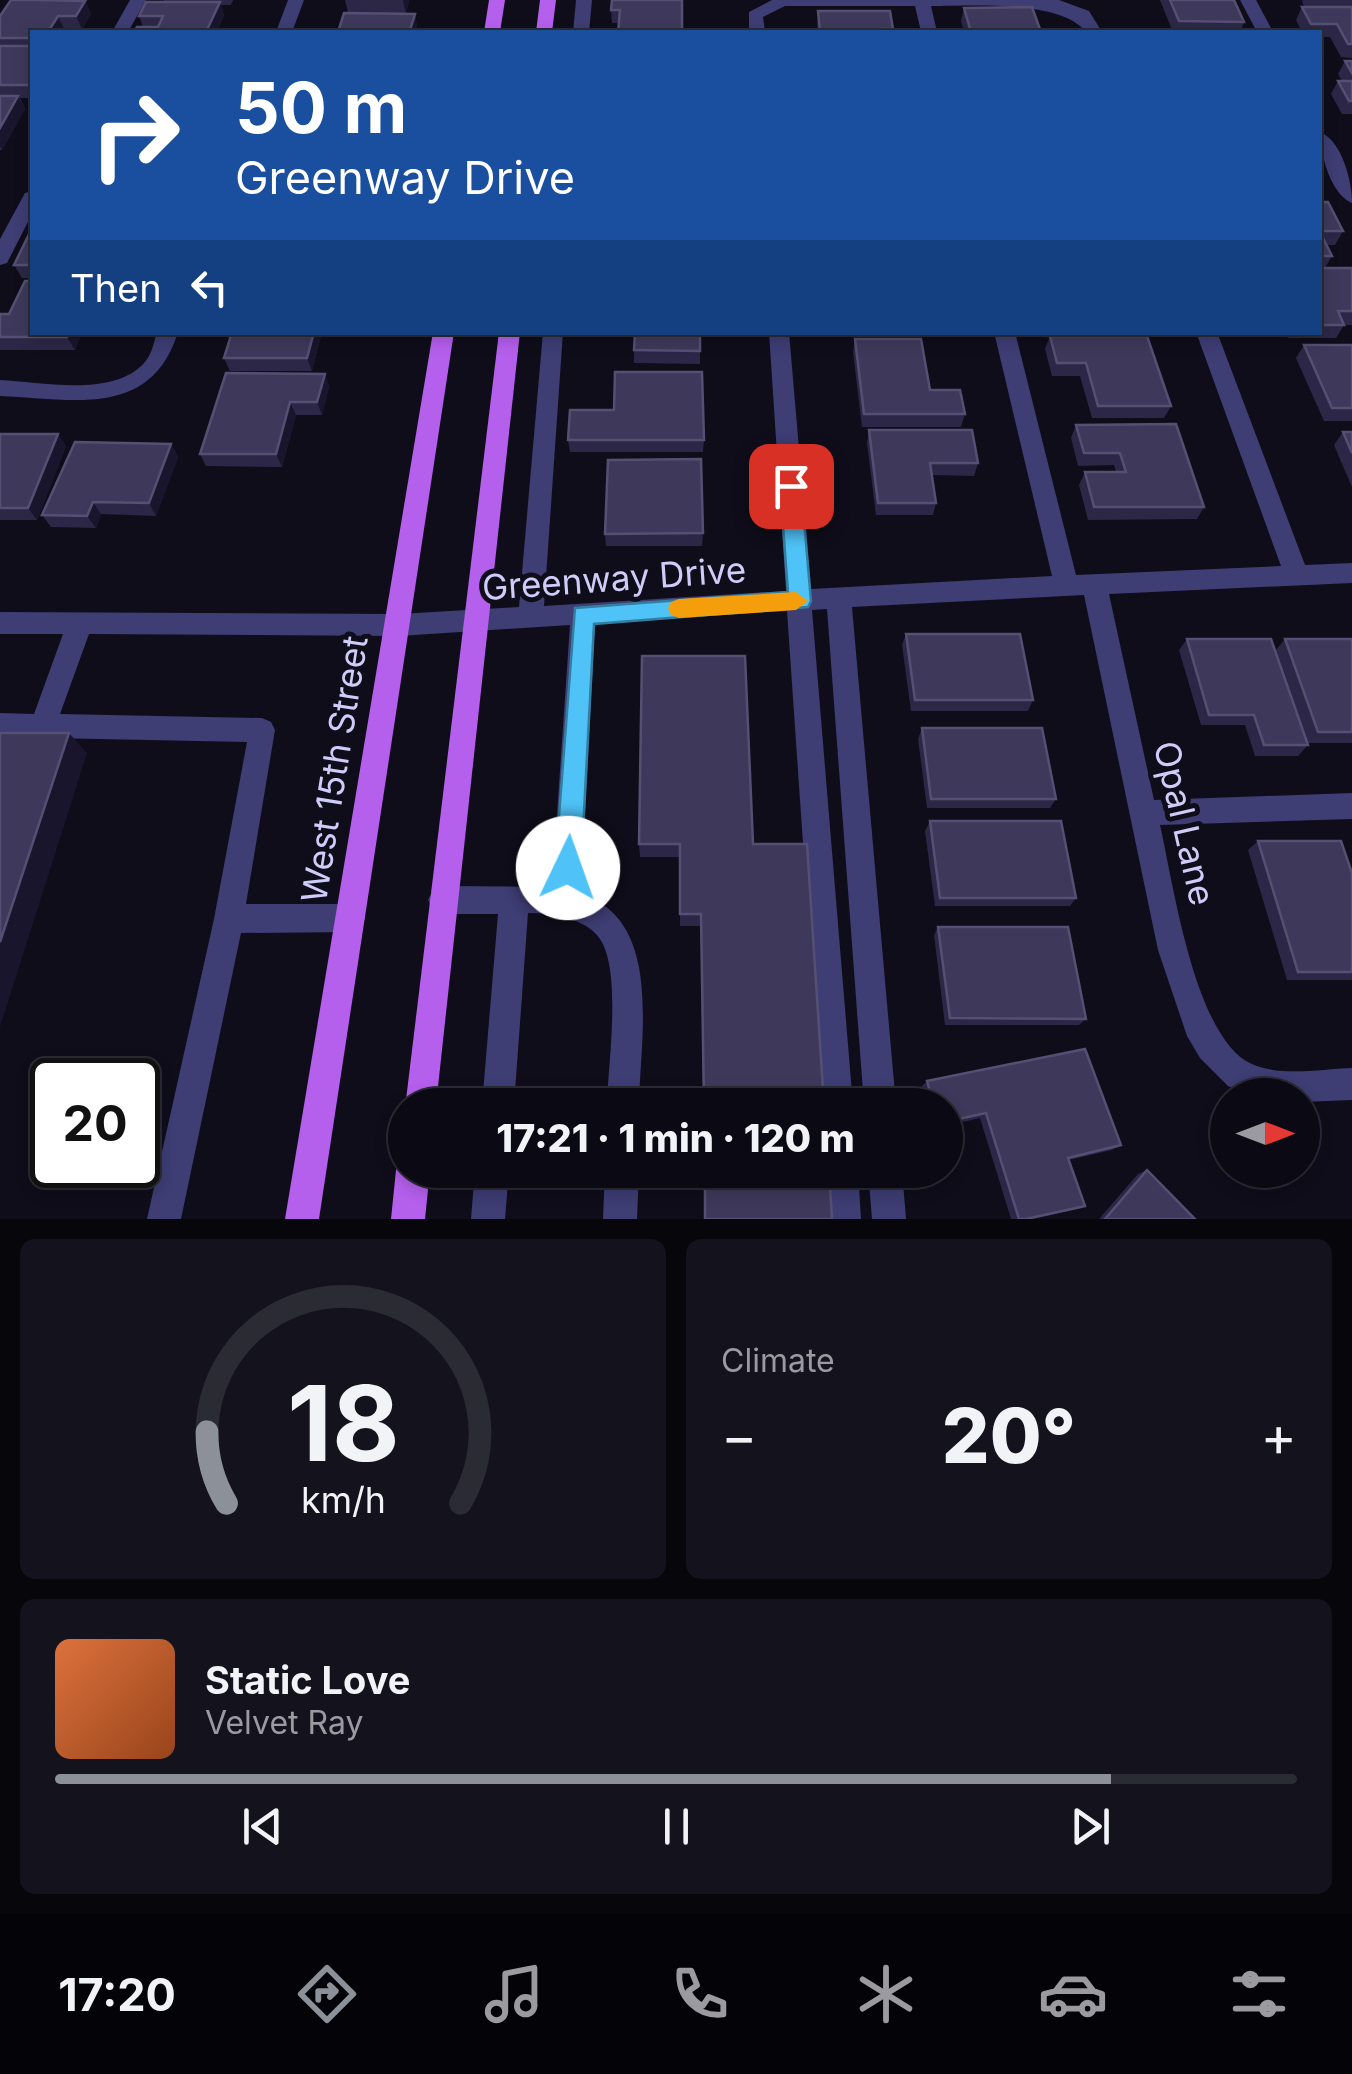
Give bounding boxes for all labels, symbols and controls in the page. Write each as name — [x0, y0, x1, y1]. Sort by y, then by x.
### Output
text: 50 m — [235, 65, 407, 150]
icon: right — [70, 70, 200, 200]
text: Greenway Drive — [235, 150, 575, 205]
icon: left — [182, 260, 237, 315]
text: Then — [70, 265, 162, 311]
pin — [749, 444, 834, 529]
icon: arrive — [764, 459, 819, 514]
street label: Greenway Drive — [481, 548, 747, 608]
street label: West 15th Street — [292, 633, 376, 905]
street label: Opal Lane — [1146, 737, 1224, 909]
position arrow — [516, 816, 620, 920]
speed limit sign: 20 — [30, 1058, 160, 1188]
north arrow — [1210, 1078, 1320, 1188]
map controls — [1210, 1078, 1320, 1188]
text: 17:21 · 1 min · 120 m — [496, 1115, 855, 1161]
text: Climate — [721, 1341, 835, 1380]
text: 18 — [287, 1360, 399, 1486]
text: 20° — [942, 1390, 1076, 1481]
text: − — [721, 1403, 757, 1469]
text: + — [1261, 1403, 1297, 1469]
text: km/h — [301, 1478, 385, 1522]
text: Static Love — [205, 1657, 410, 1703]
text: Velvet Ray — [205, 1703, 363, 1742]
icon: previous — [235, 1799, 290, 1854]
icon: pause — [649, 1799, 704, 1854]
icon: next — [1063, 1799, 1118, 1854]
icon: directions — [292, 1959, 362, 2029]
icon: music — [479, 1959, 549, 2029]
icon: phone — [665, 1959, 735, 2029]
icon: climate — [851, 1959, 921, 2029]
icon: car — [1038, 1959, 1108, 2029]
icon: filters — [1224, 1959, 1294, 2029]
text: 17:20 — [58, 1967, 176, 2022]

